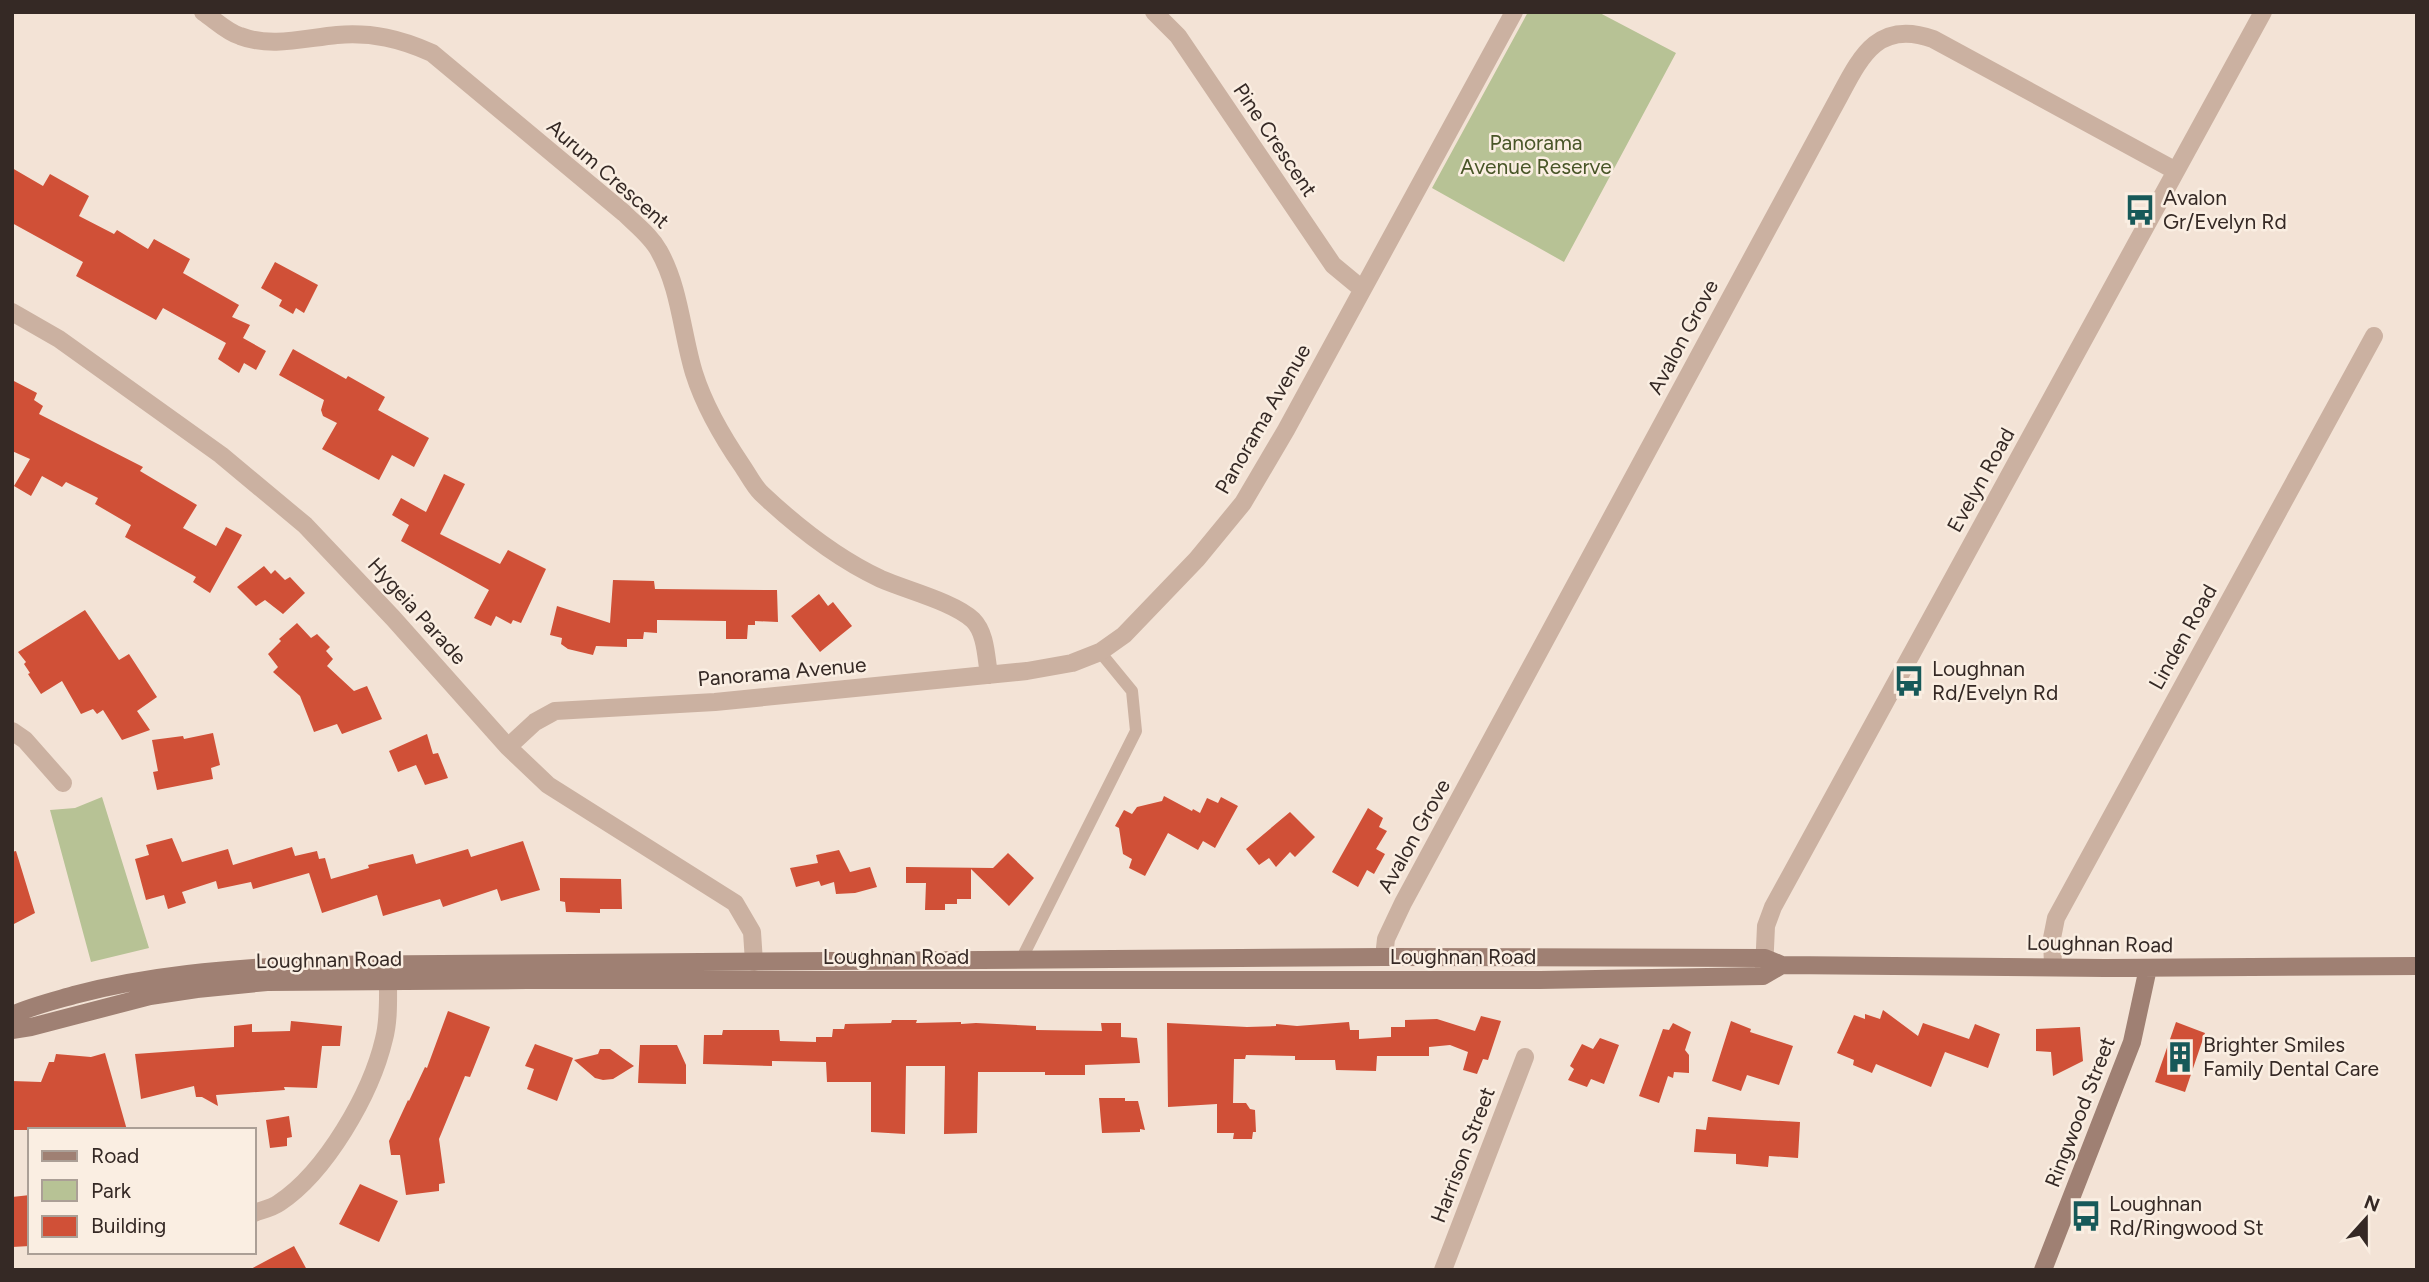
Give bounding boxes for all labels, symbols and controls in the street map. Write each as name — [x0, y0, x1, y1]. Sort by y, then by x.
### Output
street label: Pine Crescent — [1228, 78, 1323, 201]
street label: Aurum Crescent — [542, 114, 675, 234]
park label: Panorama Avenue Reserve — [1460, 130, 1612, 179]
place label: Avalon Gr/Evelyn Rd — [2163, 185, 2287, 234]
bus stop icon: Avalon Gr/Evelyn Rd — [2123, 193, 2157, 227]
street label: Avalon Grove — [1642, 275, 1723, 398]
street label: Panorama Avenue — [1209, 339, 1316, 498]
street label: Evelyn Road — [1942, 423, 2019, 536]
street label: Hygeia Parade — [363, 552, 472, 669]
street label: Linden Road — [2143, 580, 2222, 694]
street label: Panorama Avenue — [697, 652, 867, 691]
place label: Loughnan Rd/Evelyn Rd — [1932, 656, 2058, 705]
bus stop icon: Loughnan Rd/Evelyn Rd — [1892, 664, 1926, 698]
street label: Avalon Grove — [1372, 775, 1455, 897]
street label: Loughnan Road — [2027, 930, 2173, 957]
street label: Loughnan Road — [823, 944, 969, 969]
street label: Loughnan Road — [1390, 944, 1536, 969]
street label: Loughnan Road — [256, 946, 402, 973]
place label: Brighter Smiles Family Dental Care — [2203, 1032, 2379, 1081]
street label: Ringwood Street — [2039, 1033, 2120, 1190]
building icon: Brighter Smiles Family Dental Care — [2163, 1040, 2197, 1074]
street label: Harrison Street — [1425, 1083, 1500, 1226]
legend — [28, 1128, 256, 1254]
text: Road — [91, 1143, 139, 1168]
text: Park — [91, 1178, 132, 1203]
north arrow — [2331, 1184, 2401, 1254]
text: N — [2361, 1190, 2383, 1217]
place label: Loughnan Rd/Ringwood St — [2109, 1191, 2264, 1240]
bus stop icon: Loughnan Rd/Ringwood St — [2069, 1199, 2103, 1233]
text: Building — [91, 1213, 166, 1238]

